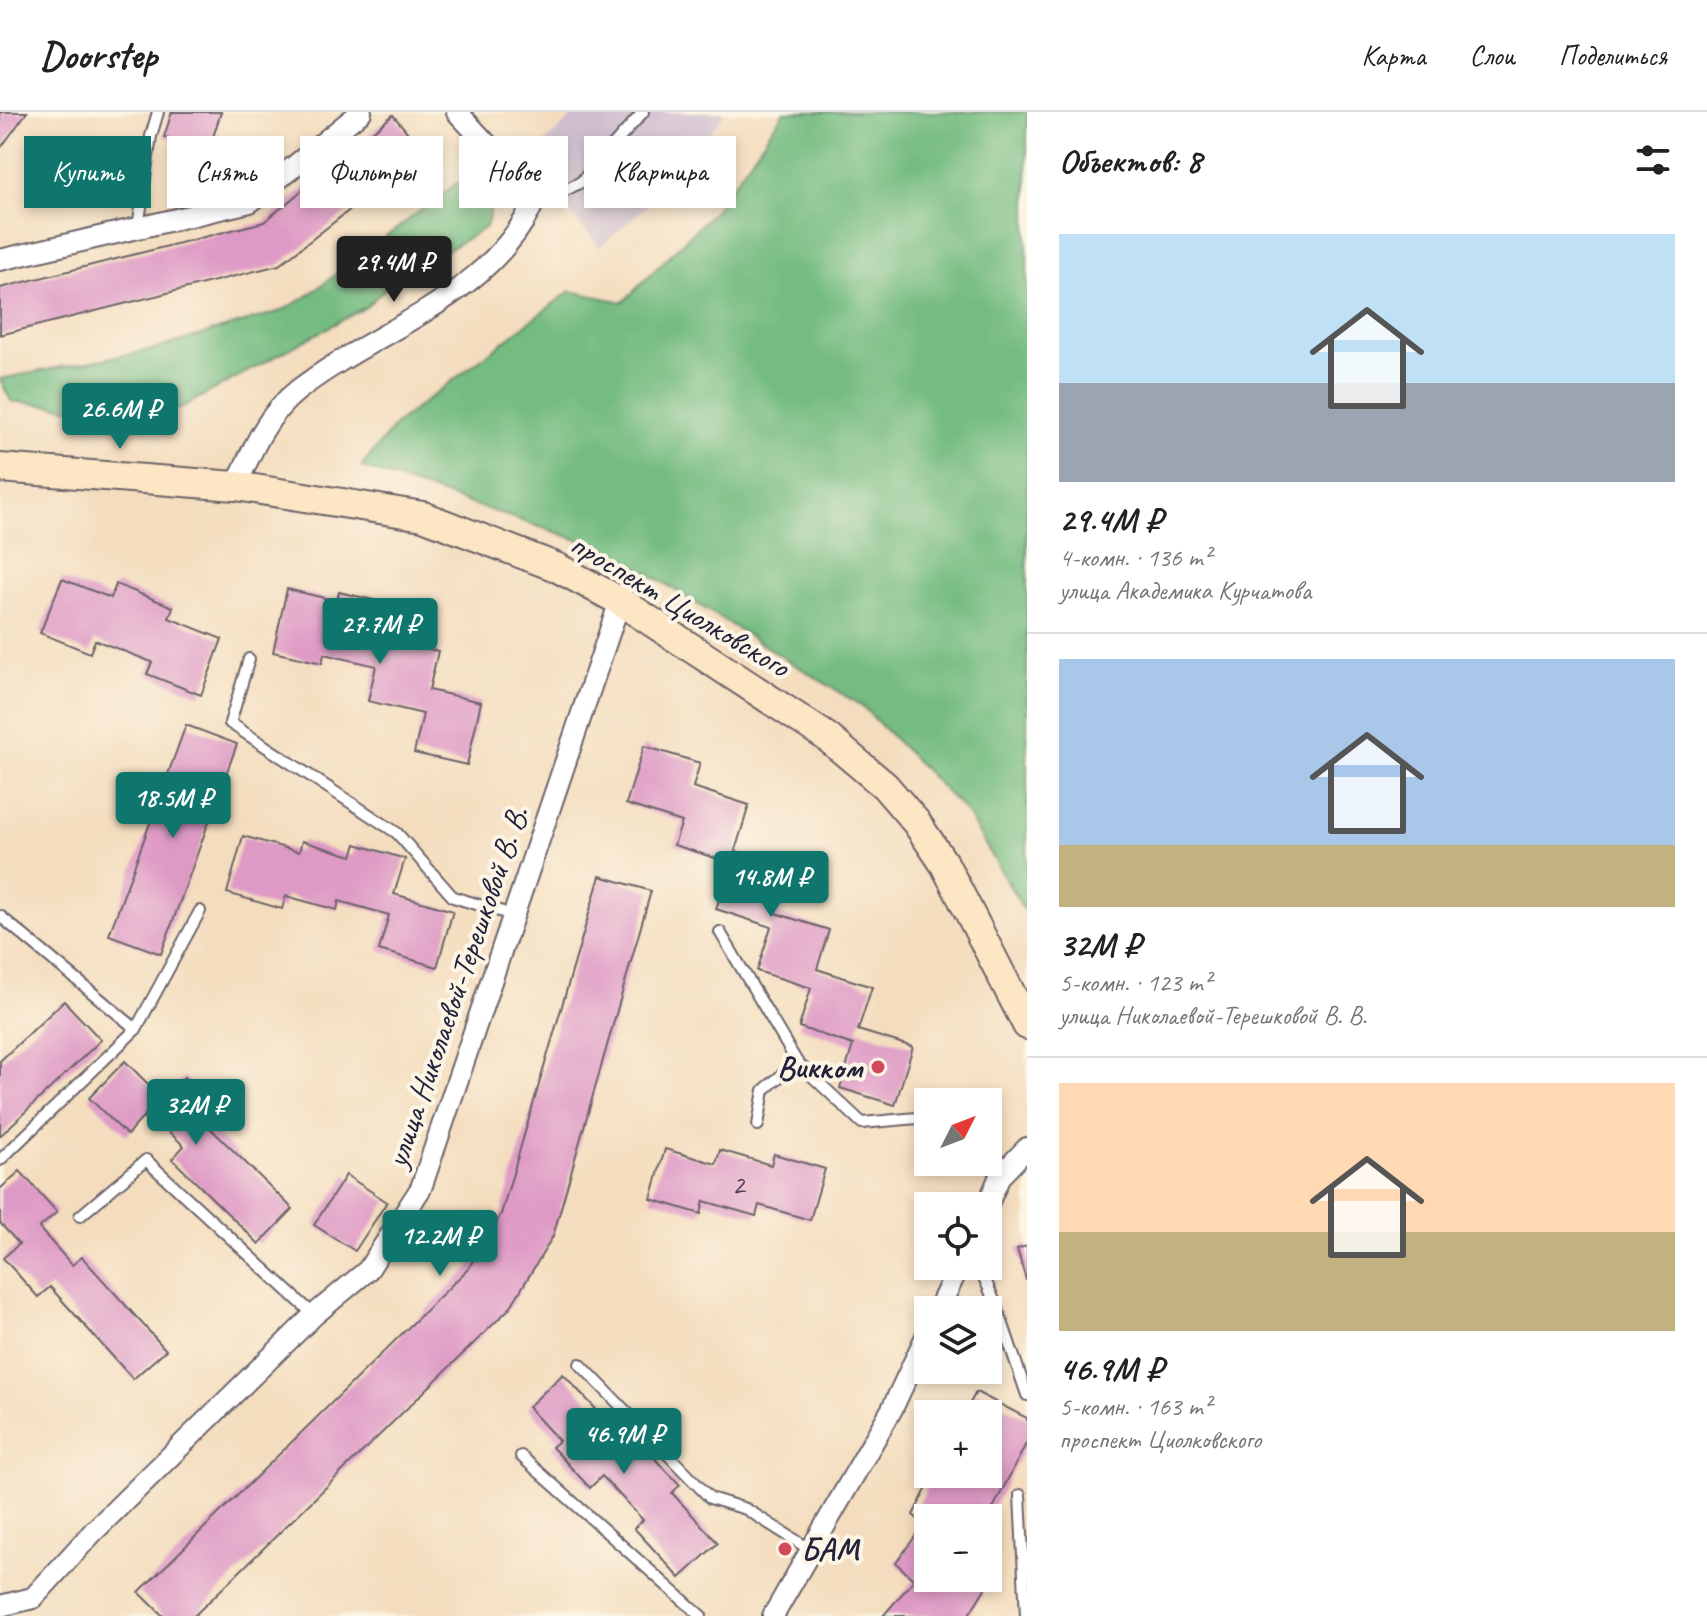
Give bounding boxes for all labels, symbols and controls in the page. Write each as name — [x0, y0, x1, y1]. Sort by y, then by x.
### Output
text: Doorstep — [40, 32, 157, 79]
text: Карта — [1362, 38, 1426, 73]
text: Слои — [1470, 38, 1515, 73]
text: Поделиться — [1559, 38, 1667, 73]
chip: Купить — [24, 136, 151, 208]
chip: Снять — [167, 136, 284, 208]
chip: Фильтры — [300, 136, 443, 208]
chip: Новое — [459, 136, 568, 208]
chip: Квартира — [584, 136, 736, 208]
icon: filters — [1631, 138, 1675, 182]
text: Объектов: 8 — [1059, 139, 1201, 182]
pin: 29.4M ₽ — [320, 236, 468, 304]
text: 29.4M ₽ — [355, 245, 433, 278]
icon: home — [1295, 286, 1439, 430]
pin: 26.6M ₽ — [46, 383, 194, 451]
text: 26.6M ₽ — [80, 392, 160, 425]
text: 29.4M ₽ — [1059, 498, 1162, 541]
street label: проспект Циолковского — [563, 523, 799, 688]
text: 4-комн. · 136 m² — [1059, 541, 1211, 574]
text: улица Академика Курчатова — [1059, 574, 1311, 607]
pin: 27.7M ₽ — [306, 598, 454, 666]
text: 27.7M ₽ — [341, 607, 419, 640]
icon: home — [1295, 711, 1439, 855]
pin: 18.5M ₽ — [99, 772, 247, 840]
text: 18.5M ₽ — [134, 781, 212, 814]
street label: улица Николаевой-Терешковой В. В. — [375, 801, 538, 1175]
pin: 14.8M ₽ — [697, 851, 845, 919]
text: 14.8M ₽ — [732, 860, 810, 893]
text: 32M ₽ — [1059, 923, 1140, 966]
text: 5-комн. · 123 m² — [1059, 966, 1211, 999]
text: улица Николаевой-Терешковой В. В. — [1059, 999, 1367, 1032]
place label: Викком — [777, 1047, 864, 1088]
marker: Викком — [869, 1058, 887, 1076]
pin: 32M ₽ — [140, 1079, 252, 1147]
text: 32M ₽ — [165, 1088, 227, 1121]
north arrow — [914, 1088, 1002, 1176]
map controls — [914, 1088, 1002, 1592]
icon: home — [1295, 1135, 1439, 1279]
house number: 2 — [732, 1167, 747, 1202]
button: locate — [914, 1192, 1002, 1280]
pin: 12.2M ₽ — [366, 1210, 514, 1278]
text: 12.2M ₽ — [401, 1219, 479, 1252]
button: layers — [914, 1296, 1002, 1384]
text: 46.9M ₽ — [1059, 1347, 1163, 1390]
text: 5-комн. · 163 m² — [1059, 1390, 1211, 1423]
button: + — [914, 1400, 1002, 1488]
pin: 46.9M ₽ — [550, 1408, 698, 1476]
text: 46.9M ₽ — [584, 1417, 664, 1450]
text: проспект Циолковского — [1059, 1423, 1261, 1456]
button: − — [914, 1504, 1002, 1592]
place label: БАМ — [801, 1529, 861, 1570]
marker: БАМ — [776, 1540, 794, 1558]

